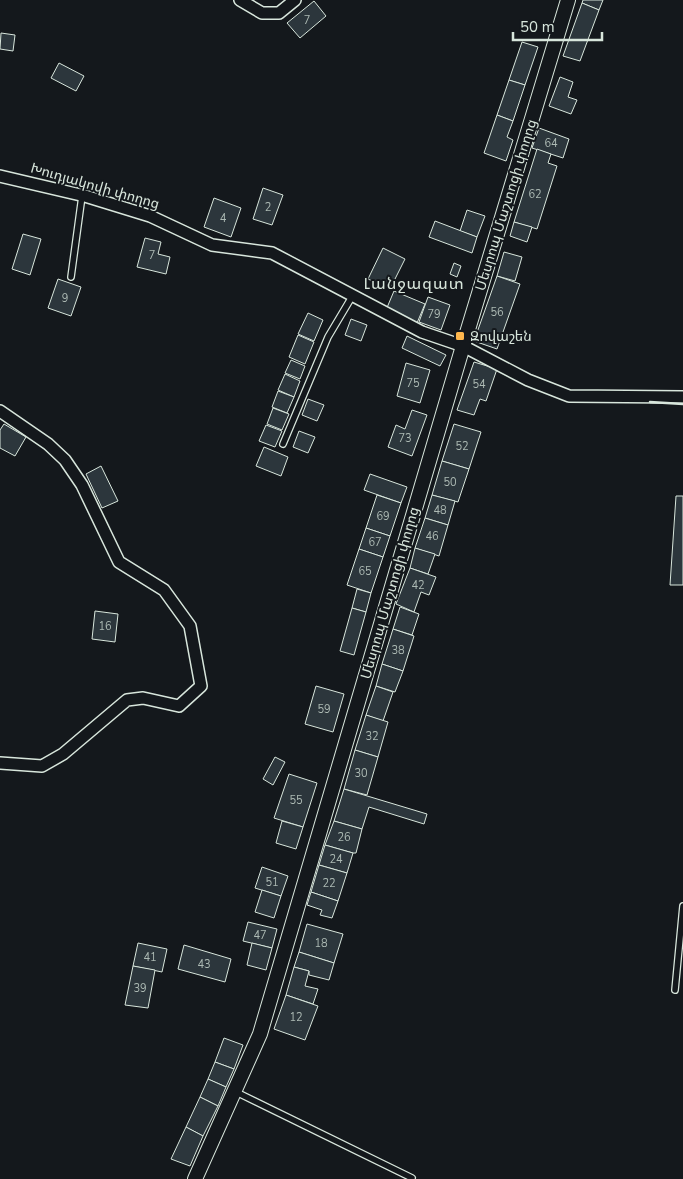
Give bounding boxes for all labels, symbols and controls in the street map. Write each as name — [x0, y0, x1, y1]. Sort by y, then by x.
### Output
scale bar — [513, 10, 602, 42]
house number: 7 — [304, 13, 310, 28]
text: 50 m — [520, 17, 555, 37]
street label: Մեսրոպ Մաշտոցի փողոց — [471, 117, 541, 293]
house number: 64 — [544, 136, 558, 151]
street label: Խուդյակովի փողոց — [28, 159, 162, 213]
house number: 62 — [528, 187, 542, 202]
house number: 2 — [265, 200, 271, 215]
house number: 4 — [220, 211, 227, 226]
house number: 7 — [149, 248, 155, 263]
district label: Լանջազատ — [363, 273, 465, 295]
house number: 9 — [62, 291, 68, 306]
house number: 56 — [490, 305, 504, 320]
house number: 79 — [427, 307, 441, 322]
place label: Զովաշեն — [470, 327, 532, 346]
marker: Զովաշեն — [454, 330, 466, 342]
house number: 75 — [406, 376, 420, 391]
house number: 54 — [472, 377, 486, 392]
house number: 73 — [398, 431, 412, 446]
house number: 52 — [455, 439, 469, 454]
house number: 50 — [443, 475, 457, 490]
house number: 48 — [433, 503, 447, 518]
street label: Մեսրոպ Մաշտոցի փողոց — [356, 505, 424, 681]
house number: 69 — [376, 509, 390, 524]
house number: 46 — [425, 529, 439, 544]
house number: 67 — [368, 535, 382, 550]
house number: 65 — [358, 564, 372, 579]
house number: 42 — [411, 578, 425, 593]
house number: 16 — [98, 619, 112, 634]
house number: 38 — [391, 643, 405, 658]
house number: 59 — [317, 702, 331, 717]
house number: 32 — [365, 729, 379, 744]
house number: 30 — [354, 766, 368, 781]
house number: 55 — [289, 793, 303, 808]
house number: 26 — [337, 830, 351, 845]
house number: 24 — [329, 852, 343, 867]
house number: 51 — [265, 875, 279, 890]
house number: 22 — [322, 876, 336, 891]
house number: 47 — [253, 928, 267, 943]
house number: 18 — [314, 936, 328, 951]
house number: 41 — [143, 950, 157, 965]
house number: 43 — [197, 957, 211, 972]
house number: 39 — [133, 981, 147, 996]
house number: 12 — [289, 1010, 303, 1025]

